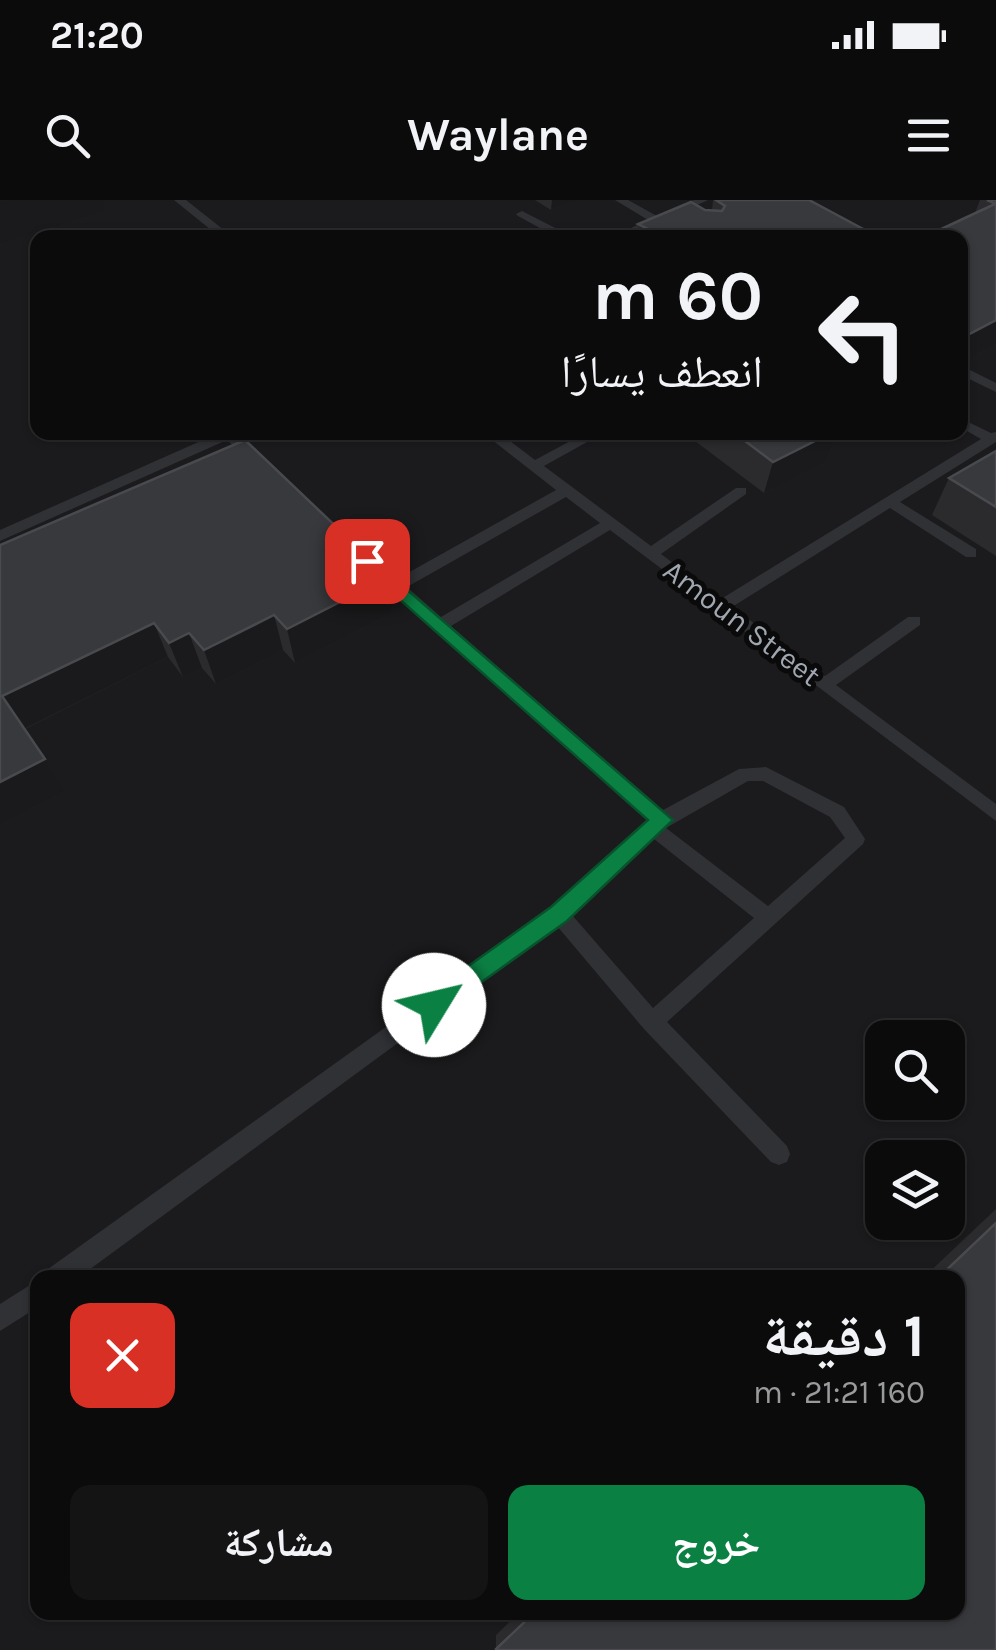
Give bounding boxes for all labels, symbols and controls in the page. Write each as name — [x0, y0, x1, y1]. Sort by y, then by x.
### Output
text: 21:20 — [50, 13, 144, 58]
icon: search — [40, 108, 95, 163]
icon: menu — [901, 108, 956, 163]
text: Waylane — [407, 109, 589, 161]
text: 60 m — [592, 255, 763, 337]
icon: left — [798, 270, 928, 400]
text: انعطف يسارًا — [561, 346, 763, 398]
pin — [325, 519, 410, 604]
icon: arrive — [340, 534, 395, 589]
street label: Amoun Street — [656, 552, 828, 694]
position arrow — [382, 953, 486, 1057]
map controls — [865, 1020, 965, 1240]
button: search — [865, 1020, 965, 1120]
button: layers — [865, 1140, 965, 1240]
text: 1 دقيقة — [762, 1301, 925, 1371]
button: close — [70, 1303, 175, 1408]
text: 160 m · 21:21 — [753, 1374, 925, 1411]
button: مشاركة — [70, 1485, 488, 1600]
button: خروج — [508, 1485, 925, 1600]

